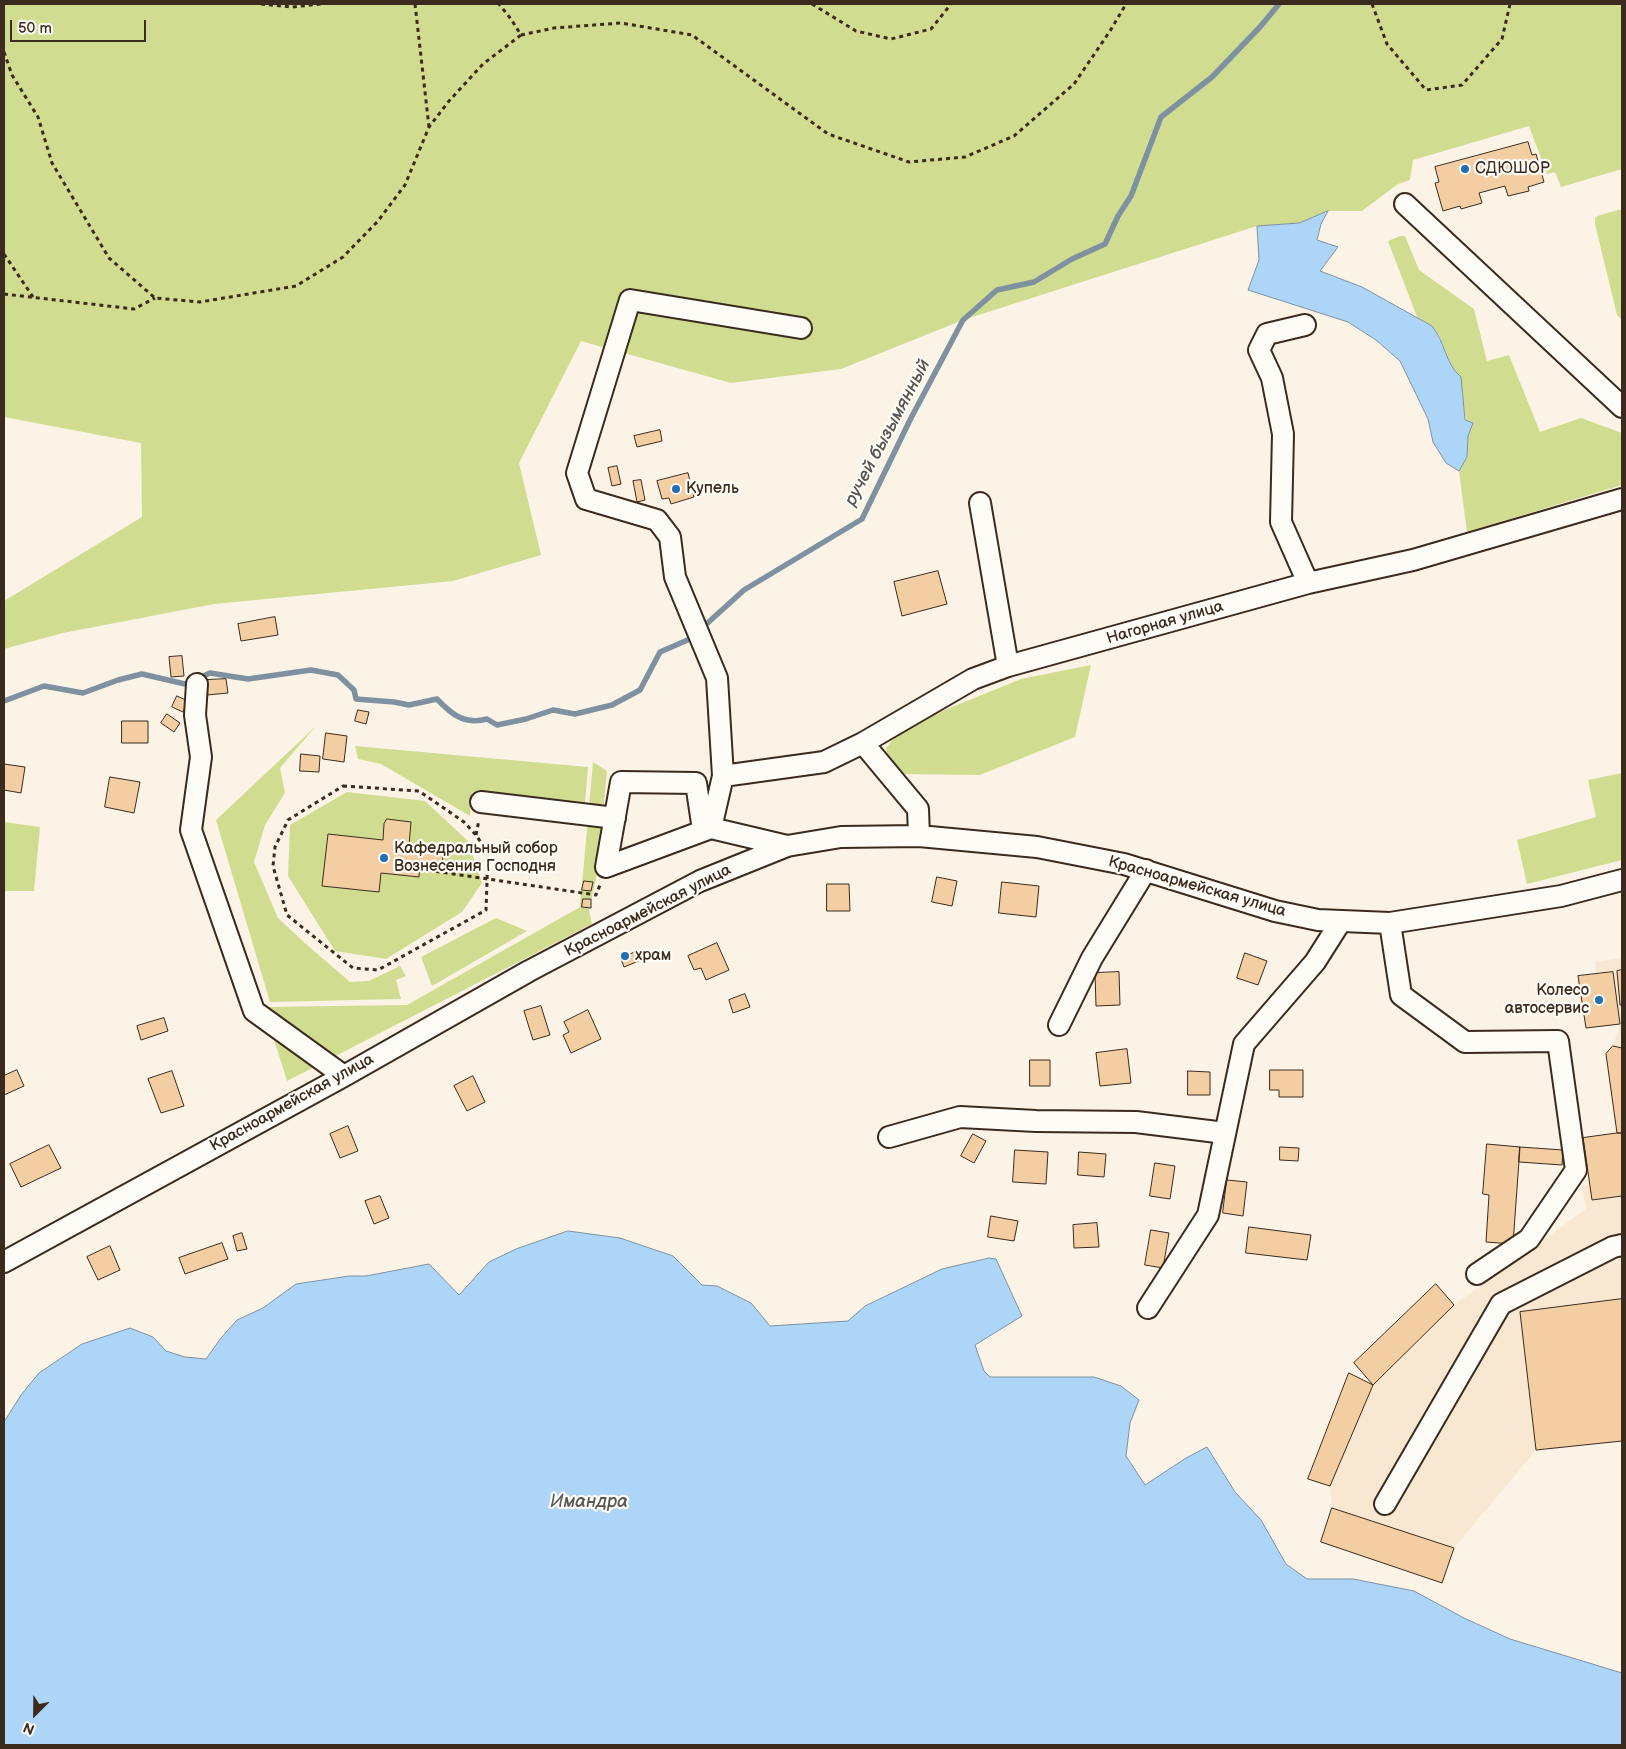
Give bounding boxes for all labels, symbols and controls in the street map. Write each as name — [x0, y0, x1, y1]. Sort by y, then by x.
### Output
scale bar — [12, 10, 149, 42]
text: 50 m — [18, 19, 52, 38]
place label: СДЮШОР — [1475, 159, 1550, 179]
marker: СДЮШОР — [1459, 163, 1471, 175]
water label: ручей бызымянный — [840, 356, 936, 510]
place label: Купель — [686, 479, 739, 499]
marker: Купель — [670, 483, 682, 495]
street label: Нагорная улица — [1104, 597, 1226, 649]
place label: Кафедральный собор Вознесения Господня — [394, 839, 558, 877]
marker: Кафедральный собор Вознесения Господня — [378, 852, 390, 864]
street label: Красноармейская улица — [1106, 852, 1288, 922]
street label: Красноармейская улица — [562, 861, 734, 961]
place label: храм — [635, 946, 671, 966]
marker: храм — [619, 950, 631, 962]
place label: Колесо автосервис — [1505, 981, 1589, 1019]
marker: Колесо автосервис — [1593, 994, 1605, 1006]
street label: Красноармейская улица — [207, 1050, 377, 1156]
water label: Имандра — [550, 1491, 628, 1513]
north arrow — [10, 1689, 60, 1739]
text: N — [21, 1718, 37, 1738]

